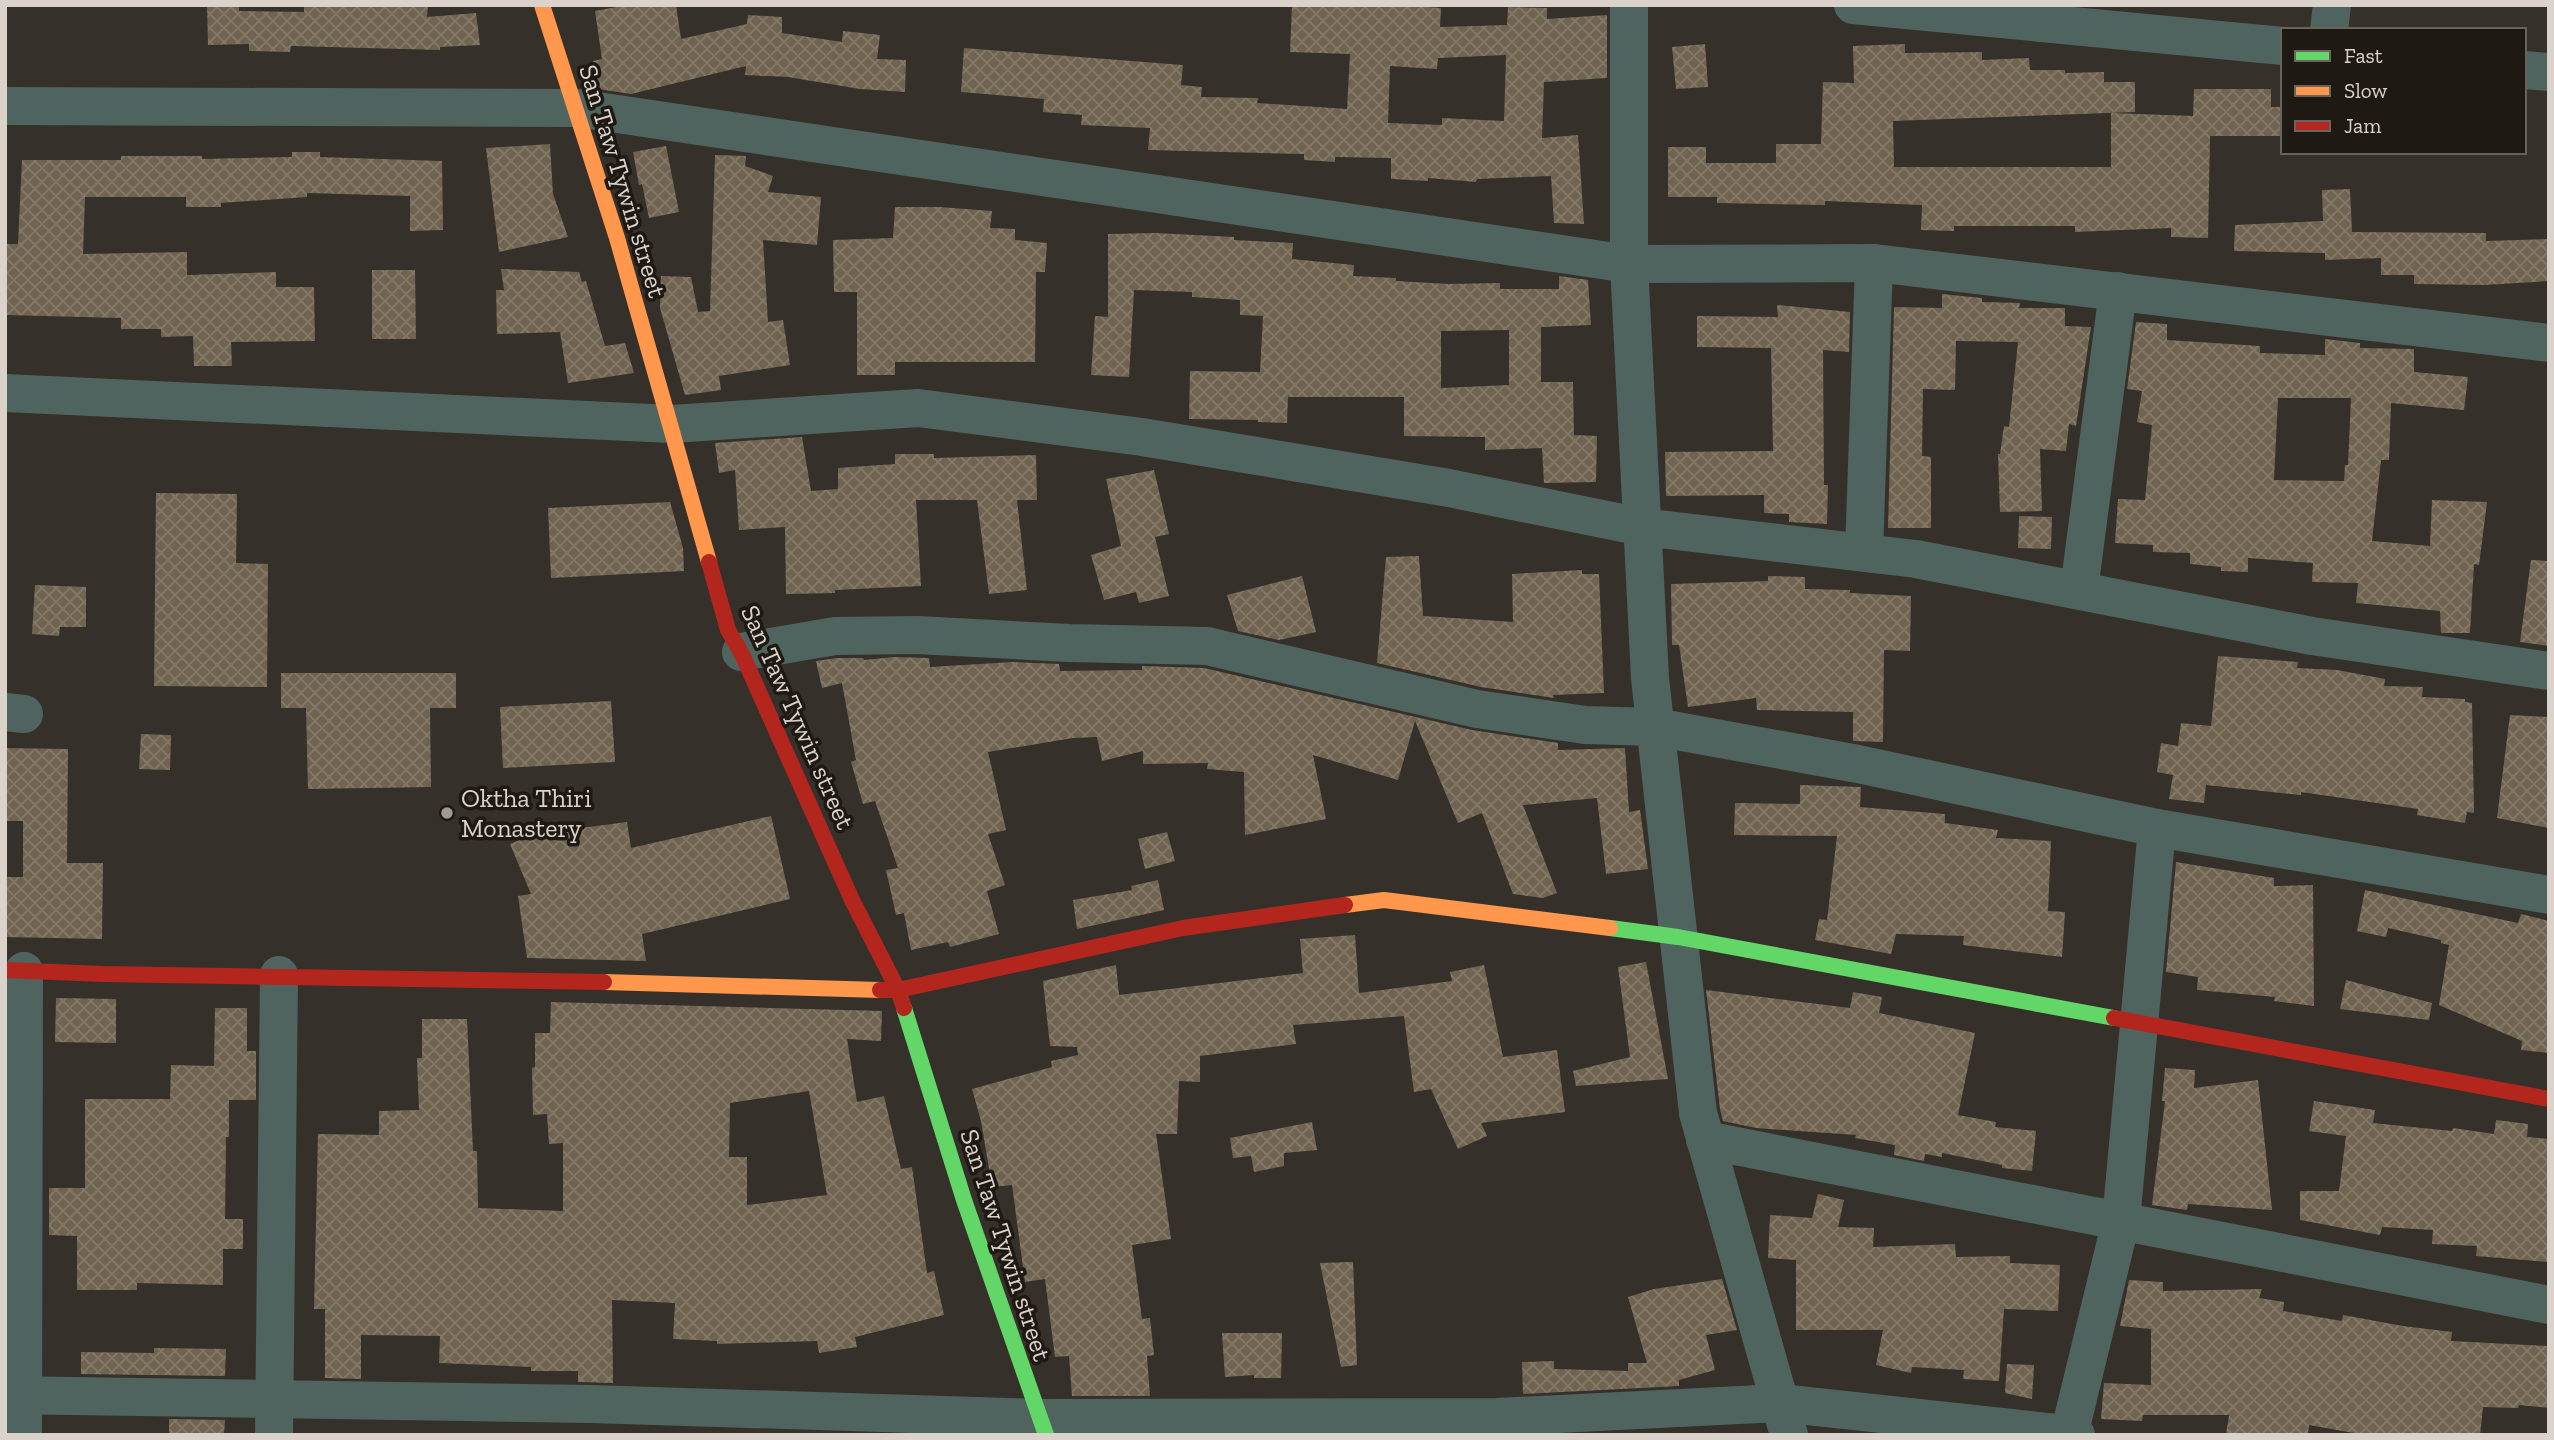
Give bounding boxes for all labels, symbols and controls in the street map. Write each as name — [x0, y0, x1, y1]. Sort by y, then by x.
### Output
legend — [2281, 28, 2526, 154]
text: Fast — [2344, 43, 2383, 68]
street label: San Taw Tywin street — [572, 61, 674, 302]
text: Slow — [2344, 78, 2387, 103]
text: Jam — [2344, 113, 2381, 138]
street label: San Taw Tywin street — [734, 600, 862, 834]
place label: Oktha Thiri Monastery — [461, 782, 592, 844]
marker: Oktha Thiri Monastery — [439, 805, 455, 821]
street label: San Taw Tywin street — [953, 1125, 1059, 1365]

